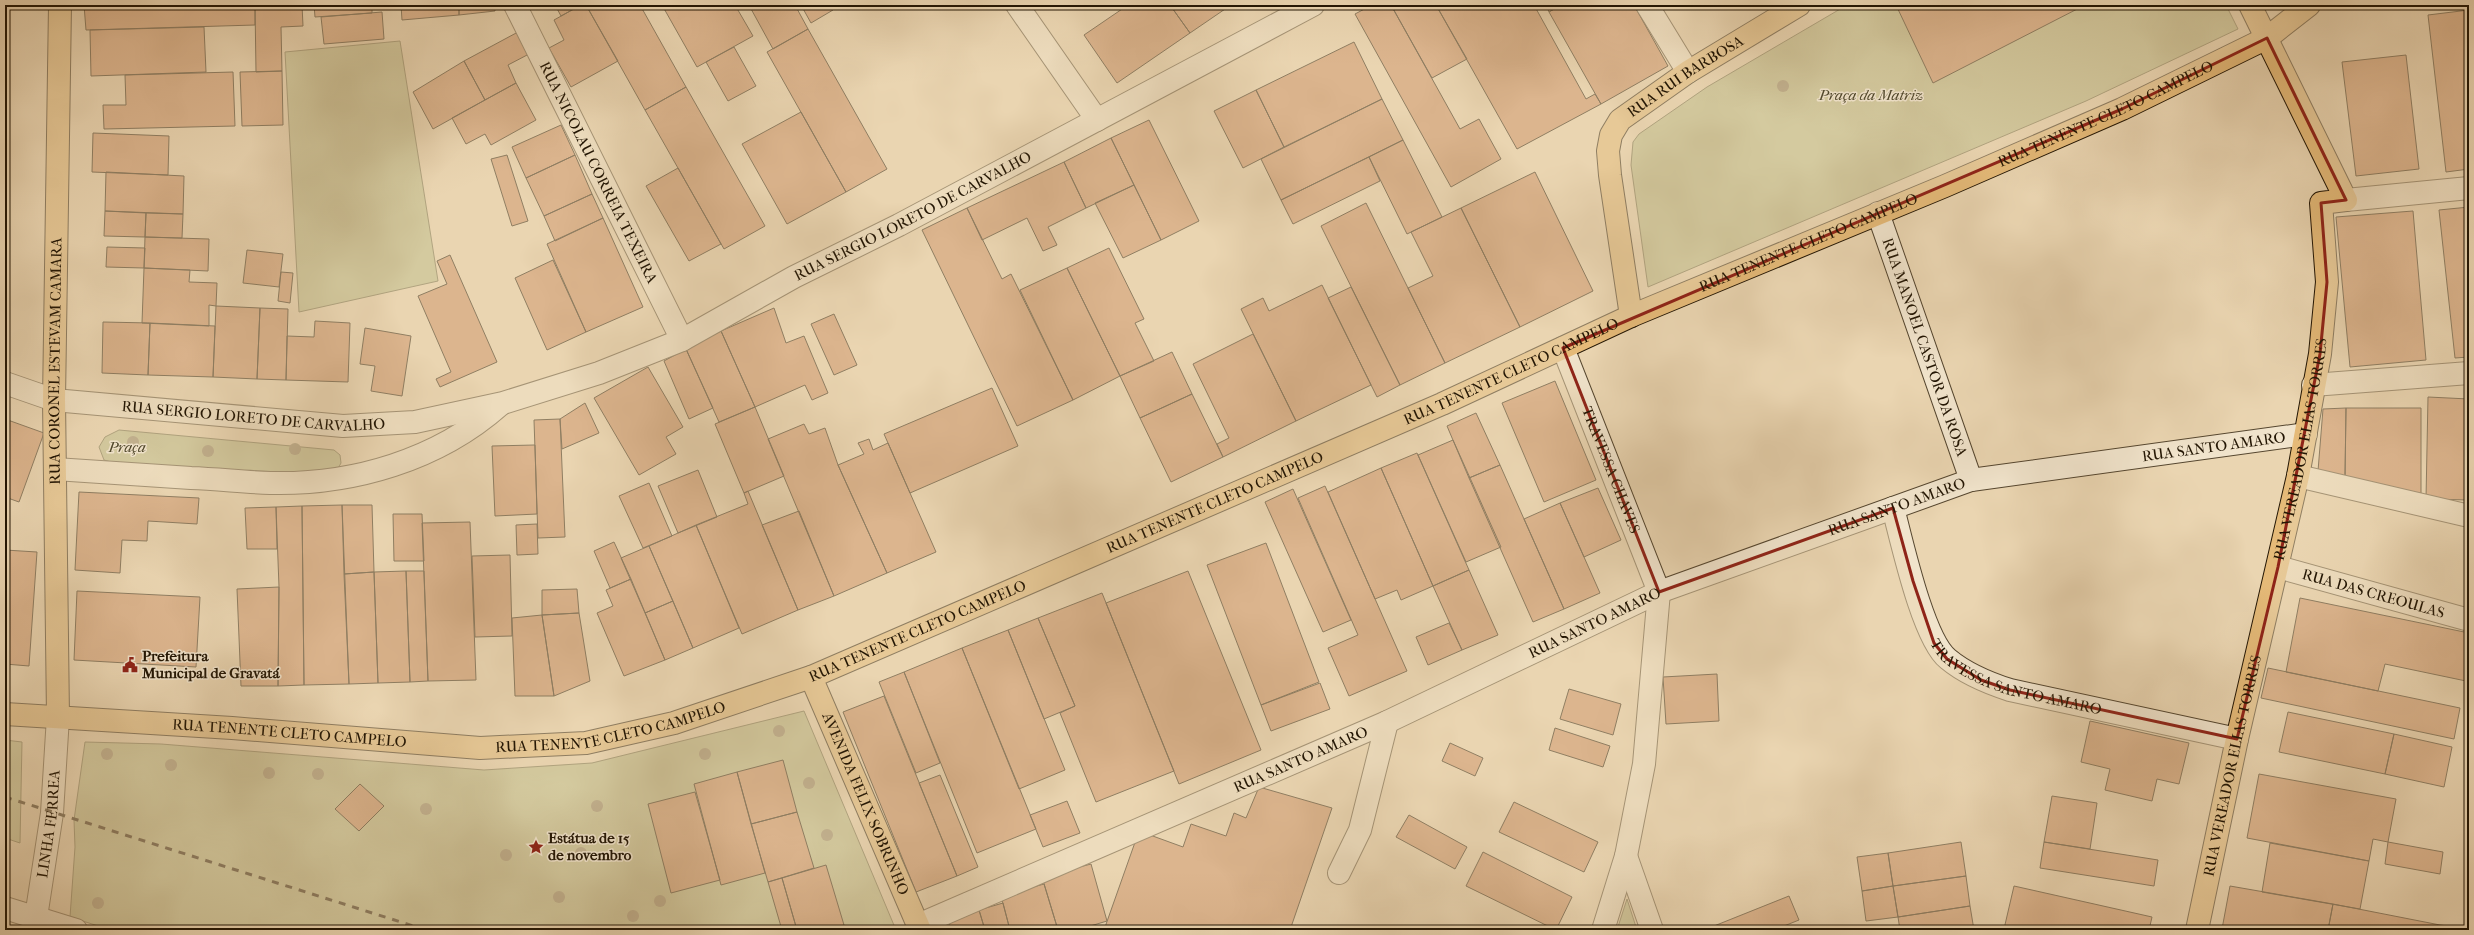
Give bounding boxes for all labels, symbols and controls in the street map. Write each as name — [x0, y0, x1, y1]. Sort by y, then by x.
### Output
street label: RUA RUI BARBOSA — [1624, 32, 1747, 121]
street label: RUA TENENTE CLETO CAMPELO — [1995, 57, 2216, 171]
street label: RUA NICOLAU CORREIA TEXEIRA — [536, 58, 661, 287]
park label: Praça da Matriz — [1818, 86, 1923, 104]
street label: RUA SERGIO LORETO DE CARVALHO — [791, 147, 1034, 285]
street label: RUA TENENTE CLETO CAMPELO — [1696, 189, 1920, 296]
street label: RUA MANOEL CASTOR DA ROSA — [1878, 235, 1971, 459]
street label: RUA CORONEL ESTEVAM CAMARA — [45, 237, 65, 485]
street label: RUA TENENTE CLETO CAMPELO — [1401, 314, 1622, 429]
street label: RUA VEREADOR ELIAS TORRES — [2270, 337, 2331, 562]
street label: RUA SERGIO LORETO DE CARVALHO — [121, 397, 386, 435]
street label: TRAVESSA CHAVES — [1578, 404, 1644, 536]
street label: RUA SANTO AMARO — [2141, 428, 2287, 465]
park label: Praça — [107, 438, 146, 456]
street label: RUA TENENTE CLETO CAMPELO — [1103, 447, 1326, 557]
street label: RUA SANTO AMARO — [1826, 474, 1968, 540]
street label: RUA DAS CREOULAS — [2300, 565, 2447, 622]
street label: RUA TENENTE CLETO CAMPELO — [806, 576, 1029, 686]
street label: RUA SANTO AMARO — [1525, 583, 1664, 662]
street label: TRAVESSA SANTO AMARO — [1926, 636, 2103, 719]
place label: Prefeitura Municipal de Gravatá — [141, 647, 281, 682]
street label: RUA VEREADOR ELIAS TORRES — [2199, 653, 2265, 878]
public building icon: Prefeitura Municipal de Gravatá — [121, 656, 139, 674]
street label: RUA TENENTE CLETO CAMPELO — [495, 697, 728, 756]
street label: AVENIDA FELIX SOBRINHO — [818, 709, 913, 898]
street label: RUA TENENTE CLETO CAMPELO — [172, 715, 407, 751]
street label: RUA SANTO AMARO — [1231, 722, 1371, 796]
street label: LINHA FERREA — [33, 769, 64, 879]
place label: Estátua de 15 de novembro — [548, 829, 632, 864]
place icon: Estátua de 15 de novembro — [527, 838, 545, 856]

